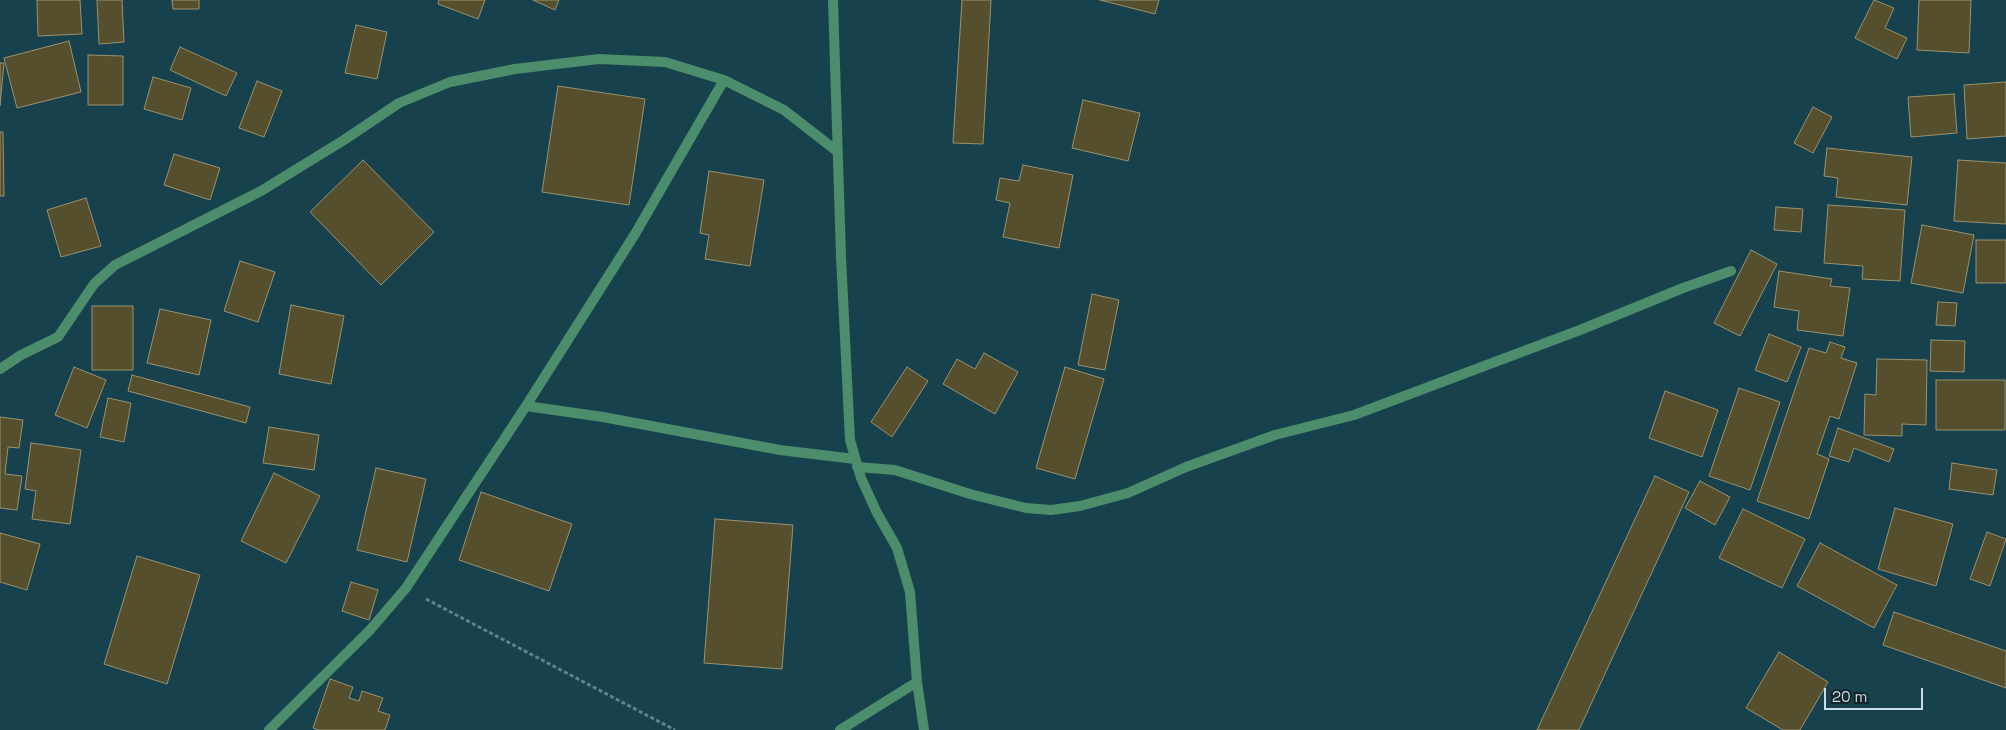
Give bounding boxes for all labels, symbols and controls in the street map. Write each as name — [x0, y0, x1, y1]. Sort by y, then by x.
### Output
scale bar — [1826, 678, 1925, 710]
text: 20 m — [1832, 687, 1867, 706]

